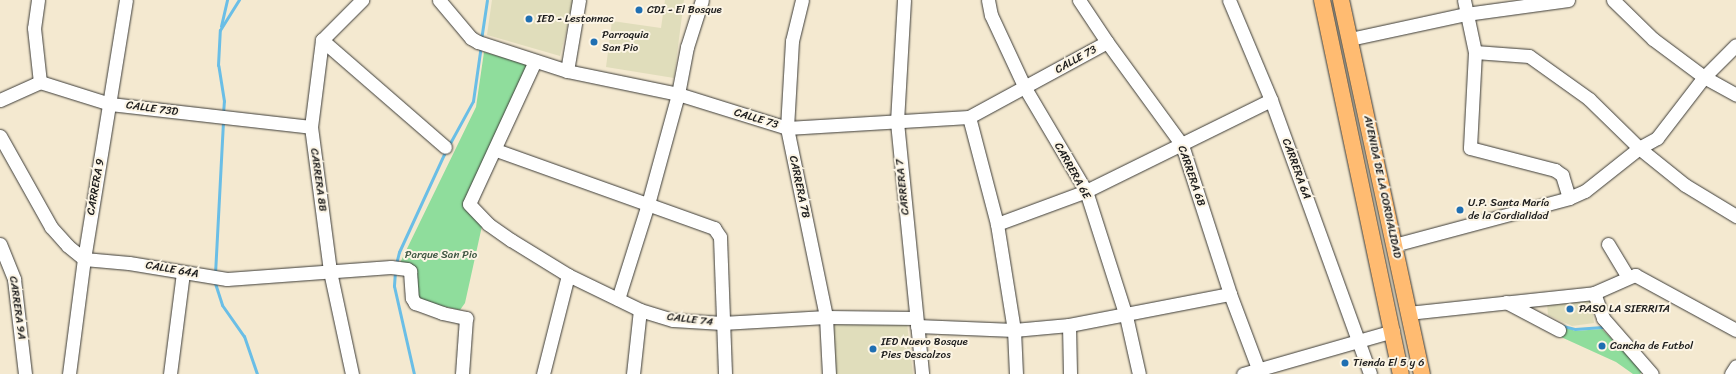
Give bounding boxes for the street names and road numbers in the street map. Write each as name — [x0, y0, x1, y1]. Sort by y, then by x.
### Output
street label: CALLE 73 — [1053, 43, 1099, 77]
street label: CALLE 73D — [125, 99, 179, 119]
street label: CALLE 73 — [732, 106, 780, 132]
street label: AVENIDA DE LA CORDIALIDAD — [1360, 114, 1404, 260]
street label: CARRERA 6A — [1279, 137, 1313, 201]
street label: CARRERA 6E — [1051, 140, 1093, 202]
street label: CARRERA 6B — [1174, 144, 1208, 208]
street label: CARRERA 8B — [307, 148, 329, 212]
street label: CARRERA 7B — [786, 155, 812, 219]
street label: CARRERA 9 — [85, 158, 107, 216]
street label: CARRERA 7 — [893, 158, 913, 216]
street label: CALLE 64A — [144, 259, 200, 281]
street label: CARRERA 9A — [6, 275, 28, 341]
street label: CALLE 74 — [666, 311, 714, 329]

